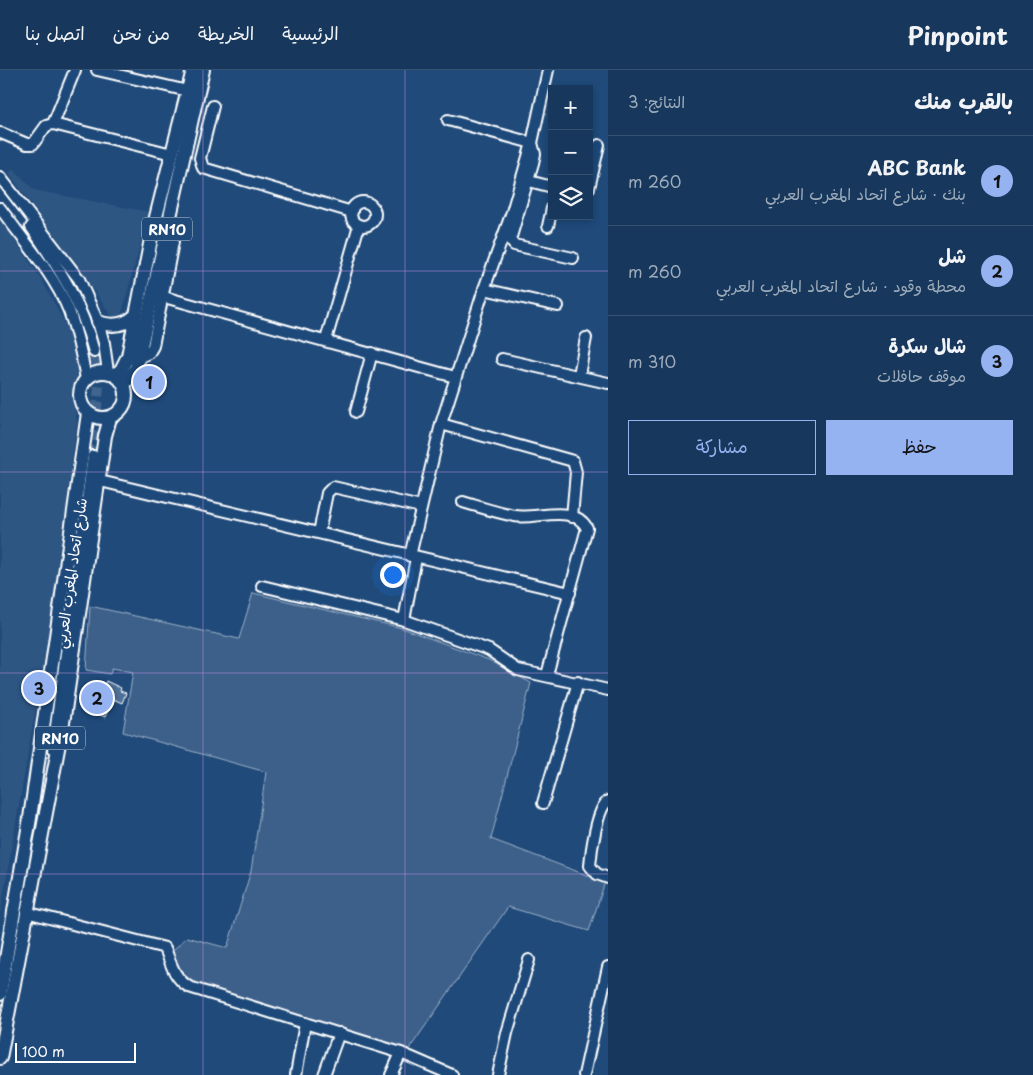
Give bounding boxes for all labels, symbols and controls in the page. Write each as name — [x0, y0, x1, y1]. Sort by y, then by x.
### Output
text: Pinpoint — [907, 17, 1008, 53]
text: اتصل بنا — [25, 19, 85, 46]
text: من نحن — [113, 19, 170, 46]
text: الخريطة — [198, 19, 254, 46]
text: الرئيسية — [282, 19, 339, 46]
text: بالقرب منك — [914, 84, 1013, 116]
map controls — [548, 85, 593, 220]
button: + — [548, 85, 593, 130]
text: النتائج: 3 — [628, 89, 685, 113]
button: − — [548, 130, 593, 175]
text: ABC Bank — [868, 153, 966, 181]
text: 260 m — [628, 169, 681, 193]
text: 1 — [993, 169, 1001, 193]
button: layers — [548, 175, 593, 220]
text: بنك · شارع اتحاد المغرب العربي — [765, 181, 966, 205]
road number: RN10 — [142, 218, 192, 240]
text: شل — [938, 241, 966, 269]
text: 260 m — [628, 259, 681, 283]
text: 2 — [991, 259, 1003, 283]
text: محطة وقود · شارع اتحاد المغرب العربي — [716, 273, 966, 297]
text: شال سكرة — [888, 331, 966, 359]
text: 310 m — [628, 349, 676, 373]
text: 3 — [992, 349, 1002, 373]
pin: 1 — [133, 363, 165, 401]
text: موقف حافلات — [877, 363, 966, 387]
button: مشاركة — [628, 420, 816, 475]
button: حفظ — [826, 420, 1013, 475]
street label: شارع اتحاد المغرب العربي — [48, 496, 95, 650]
your location — [380, 562, 406, 588]
pin: 3 — [23, 669, 55, 707]
pin: 2 — [81, 679, 113, 717]
road number: RN10 — [35, 726, 85, 750]
scale bar — [15, 1040, 136, 1063]
text: 100 m — [22, 1041, 65, 1062]

